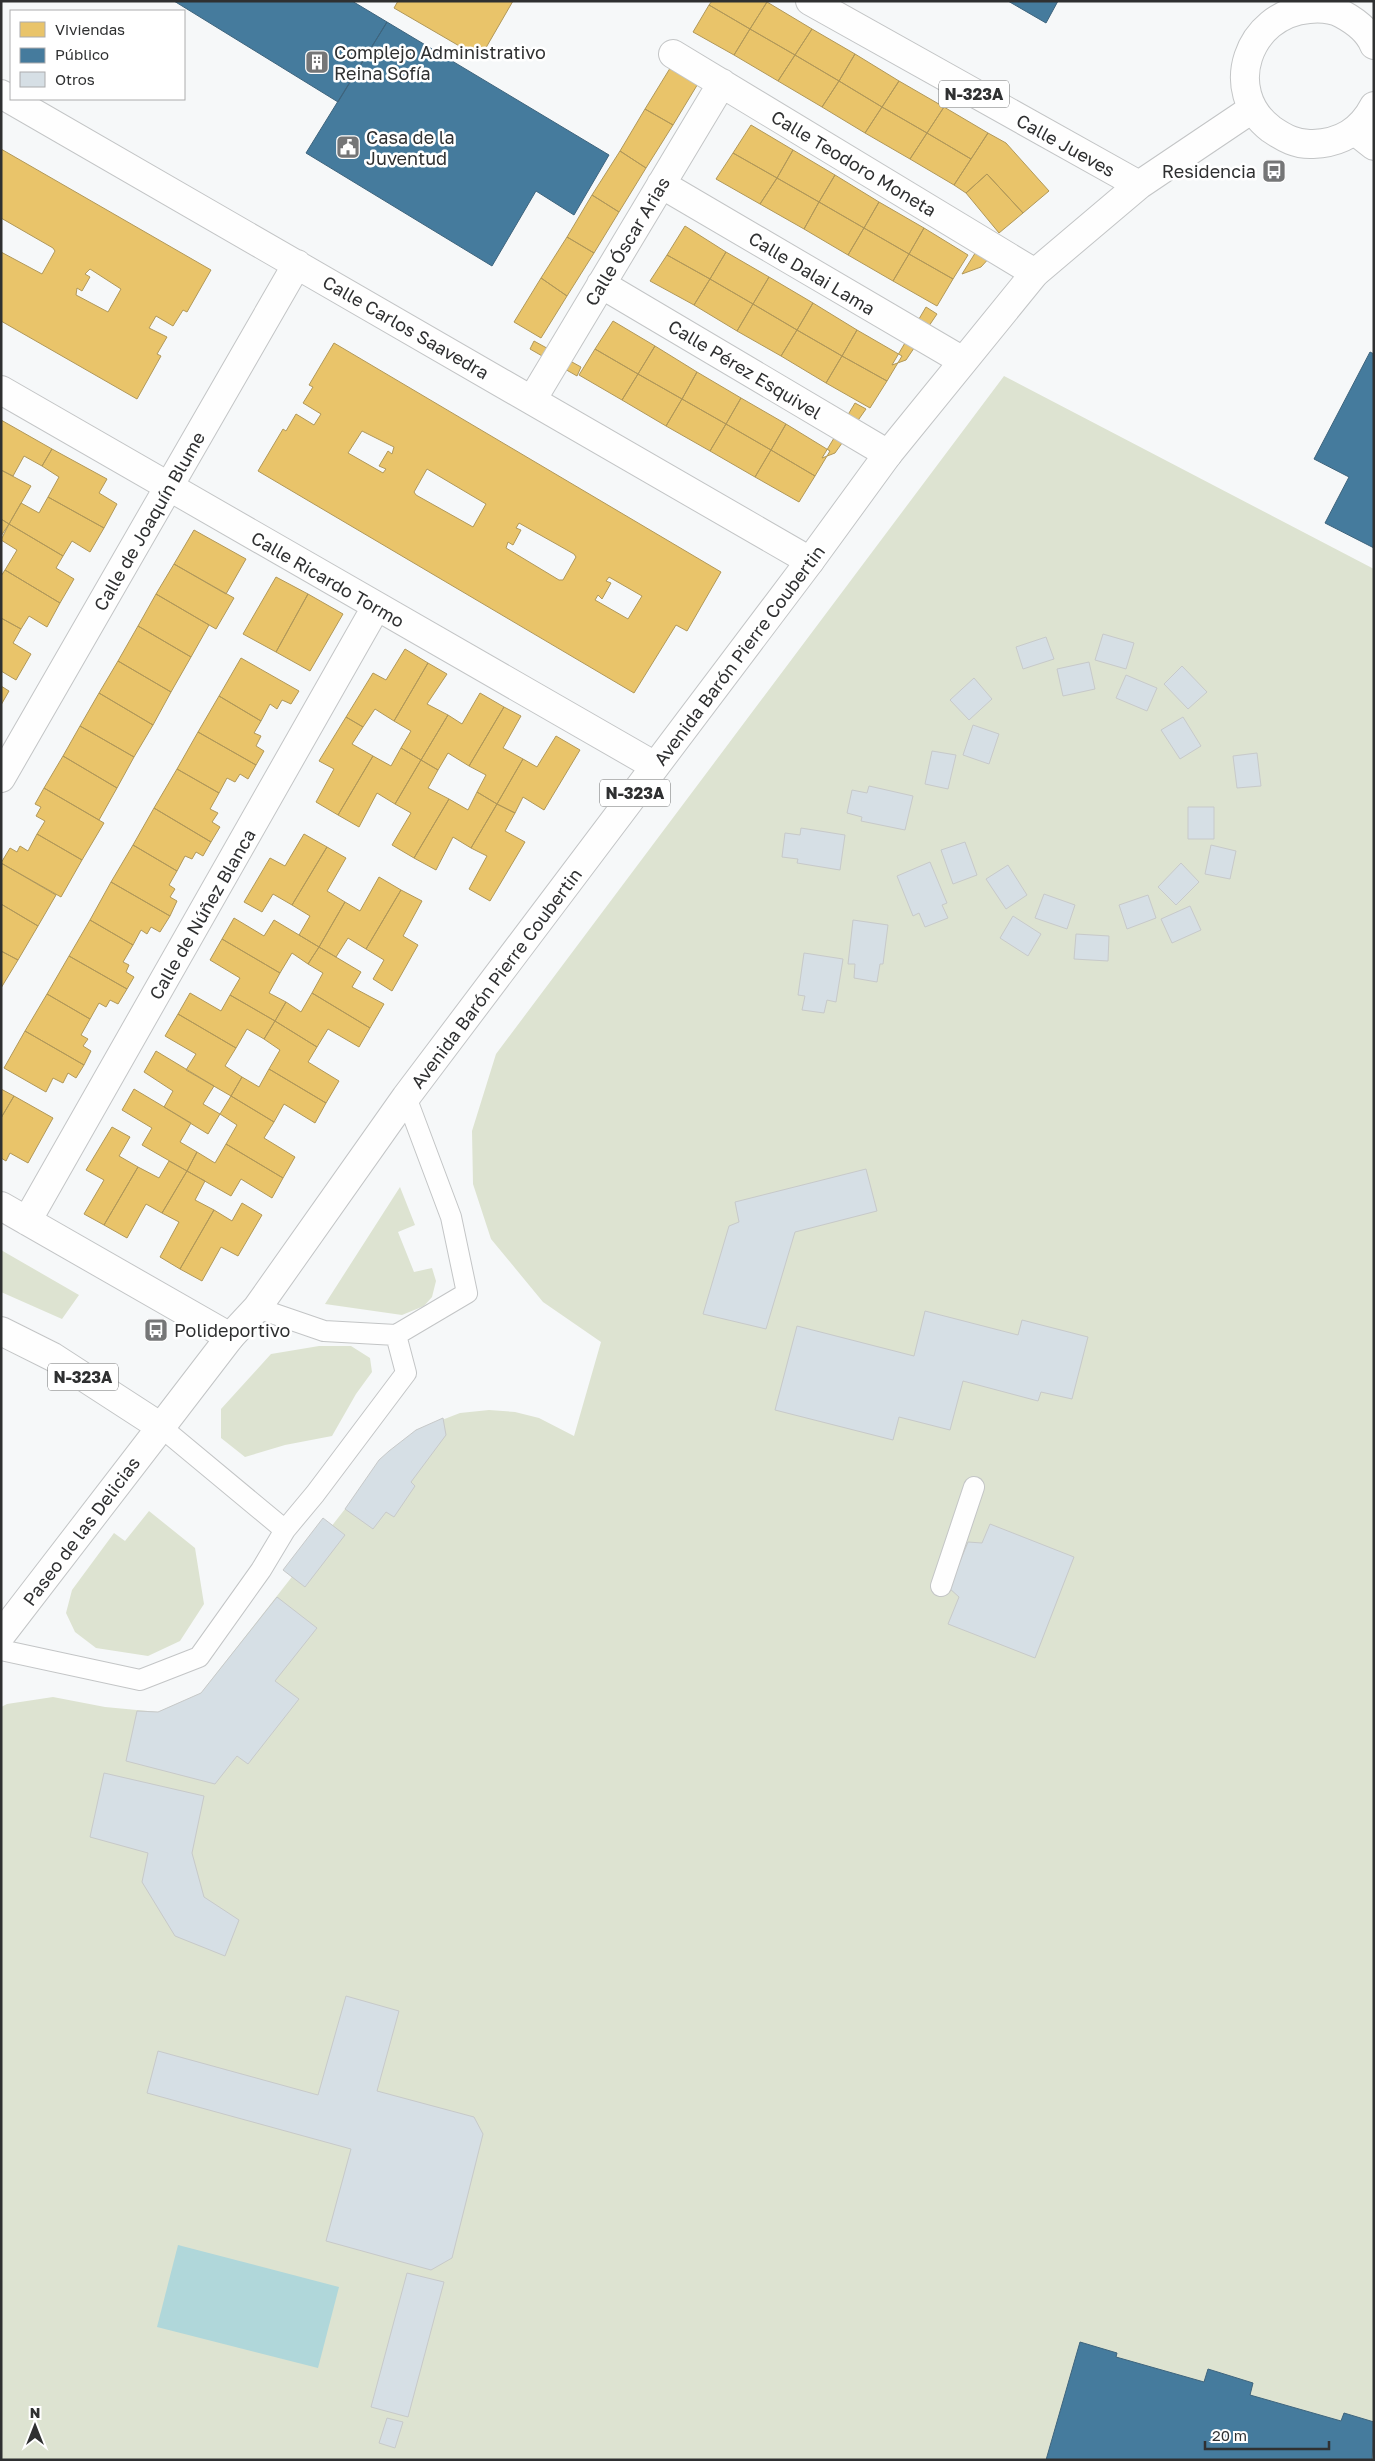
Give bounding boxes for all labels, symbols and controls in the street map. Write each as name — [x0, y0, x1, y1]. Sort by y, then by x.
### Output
legend — [10, 10, 185, 100]
text: Viviendas — [55, 20, 125, 38]
place label: Complejo Administrativo Reina Sofía — [334, 41, 546, 84]
text: Público — [55, 45, 109, 63]
building icon: Complejo Administrativo Reina Sofía — [304, 49, 330, 75]
text: Otros — [55, 70, 95, 88]
road number: N-323A — [939, 80, 1009, 108]
street label: Calle Teodoro Moneta — [767, 105, 941, 221]
street label: Calle Jueves — [1013, 109, 1119, 181]
place label: Casa de la Juventud — [366, 126, 455, 169]
public building icon: Casa de la Juventud — [335, 134, 361, 160]
bus stop icon: Residencia — [1261, 158, 1287, 184]
place label: Residencia — [1162, 160, 1256, 182]
street label: Calle Óscar Arias — [580, 172, 674, 310]
street label: Calle Dalai Lama — [745, 227, 879, 319]
street label: Calle Carlos Saavedra — [319, 270, 493, 384]
street label: Calle Pérez Esquivel — [664, 315, 826, 424]
street label: Calle de Joaquín Blume — [89, 428, 209, 614]
street label: Calle Ricardo Tormo — [248, 526, 408, 632]
street label: Avenida Barón Pierre Coubertin — [649, 541, 829, 769]
road number: N-323A — [600, 780, 670, 806]
street label: Calle de Núñez Blanca — [144, 825, 260, 1003]
street label: Avenida Barón Pierre Coubertin — [406, 864, 586, 1092]
bus stop icon: Polideportivo — [143, 1317, 169, 1343]
place label: Polideportivo — [174, 1319, 290, 1341]
road number: N-323A — [48, 1364, 118, 1390]
street label: Paseo de las Delicias — [18, 1452, 144, 1610]
north arrow — [10, 2401, 60, 2451]
text: N — [30, 2404, 40, 2421]
scale bar — [1205, 2418, 1329, 2450]
text: 20 m — [1212, 2426, 1247, 2444]

